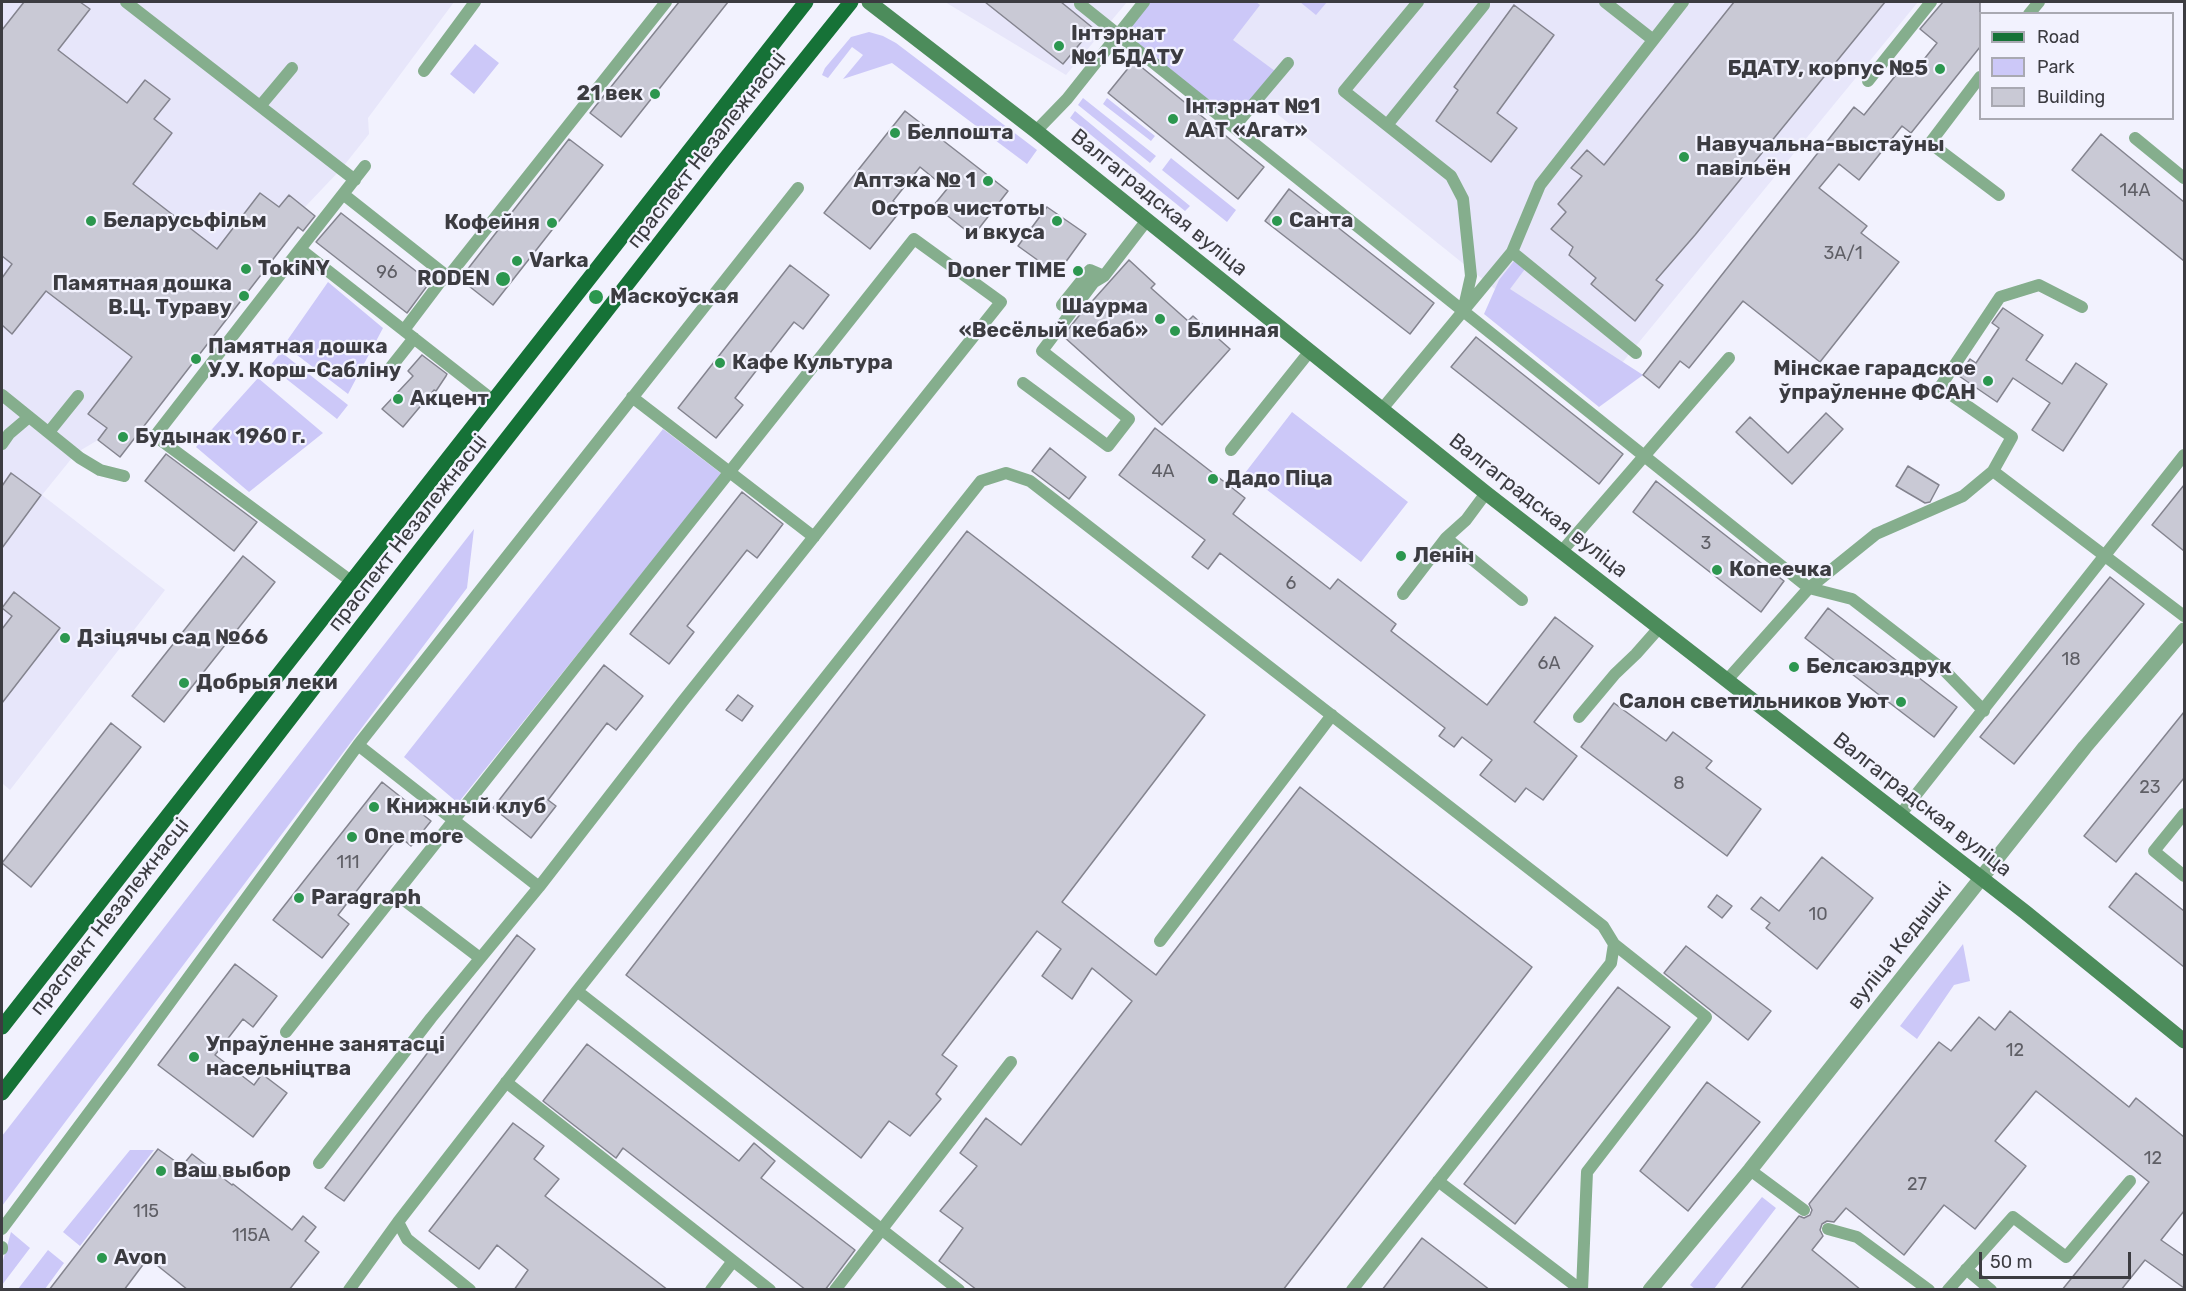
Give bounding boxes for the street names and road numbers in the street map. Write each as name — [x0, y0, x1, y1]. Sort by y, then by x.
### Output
street label: праспект Незалежнасці — [622, 46, 792, 254]
street label: Валгаградская вуліца — [1066, 124, 1252, 282]
street label: Валгаградская вуліца — [1444, 428, 1632, 584]
street label: праспект Незалежнасці — [323, 429, 493, 637]
street label: Валгаградская вуліца — [1828, 727, 2016, 883]
street label: праспект Незалежнасці — [25, 813, 195, 1021]
street label: вуліца Кедышкі — [1843, 877, 1957, 1015]

